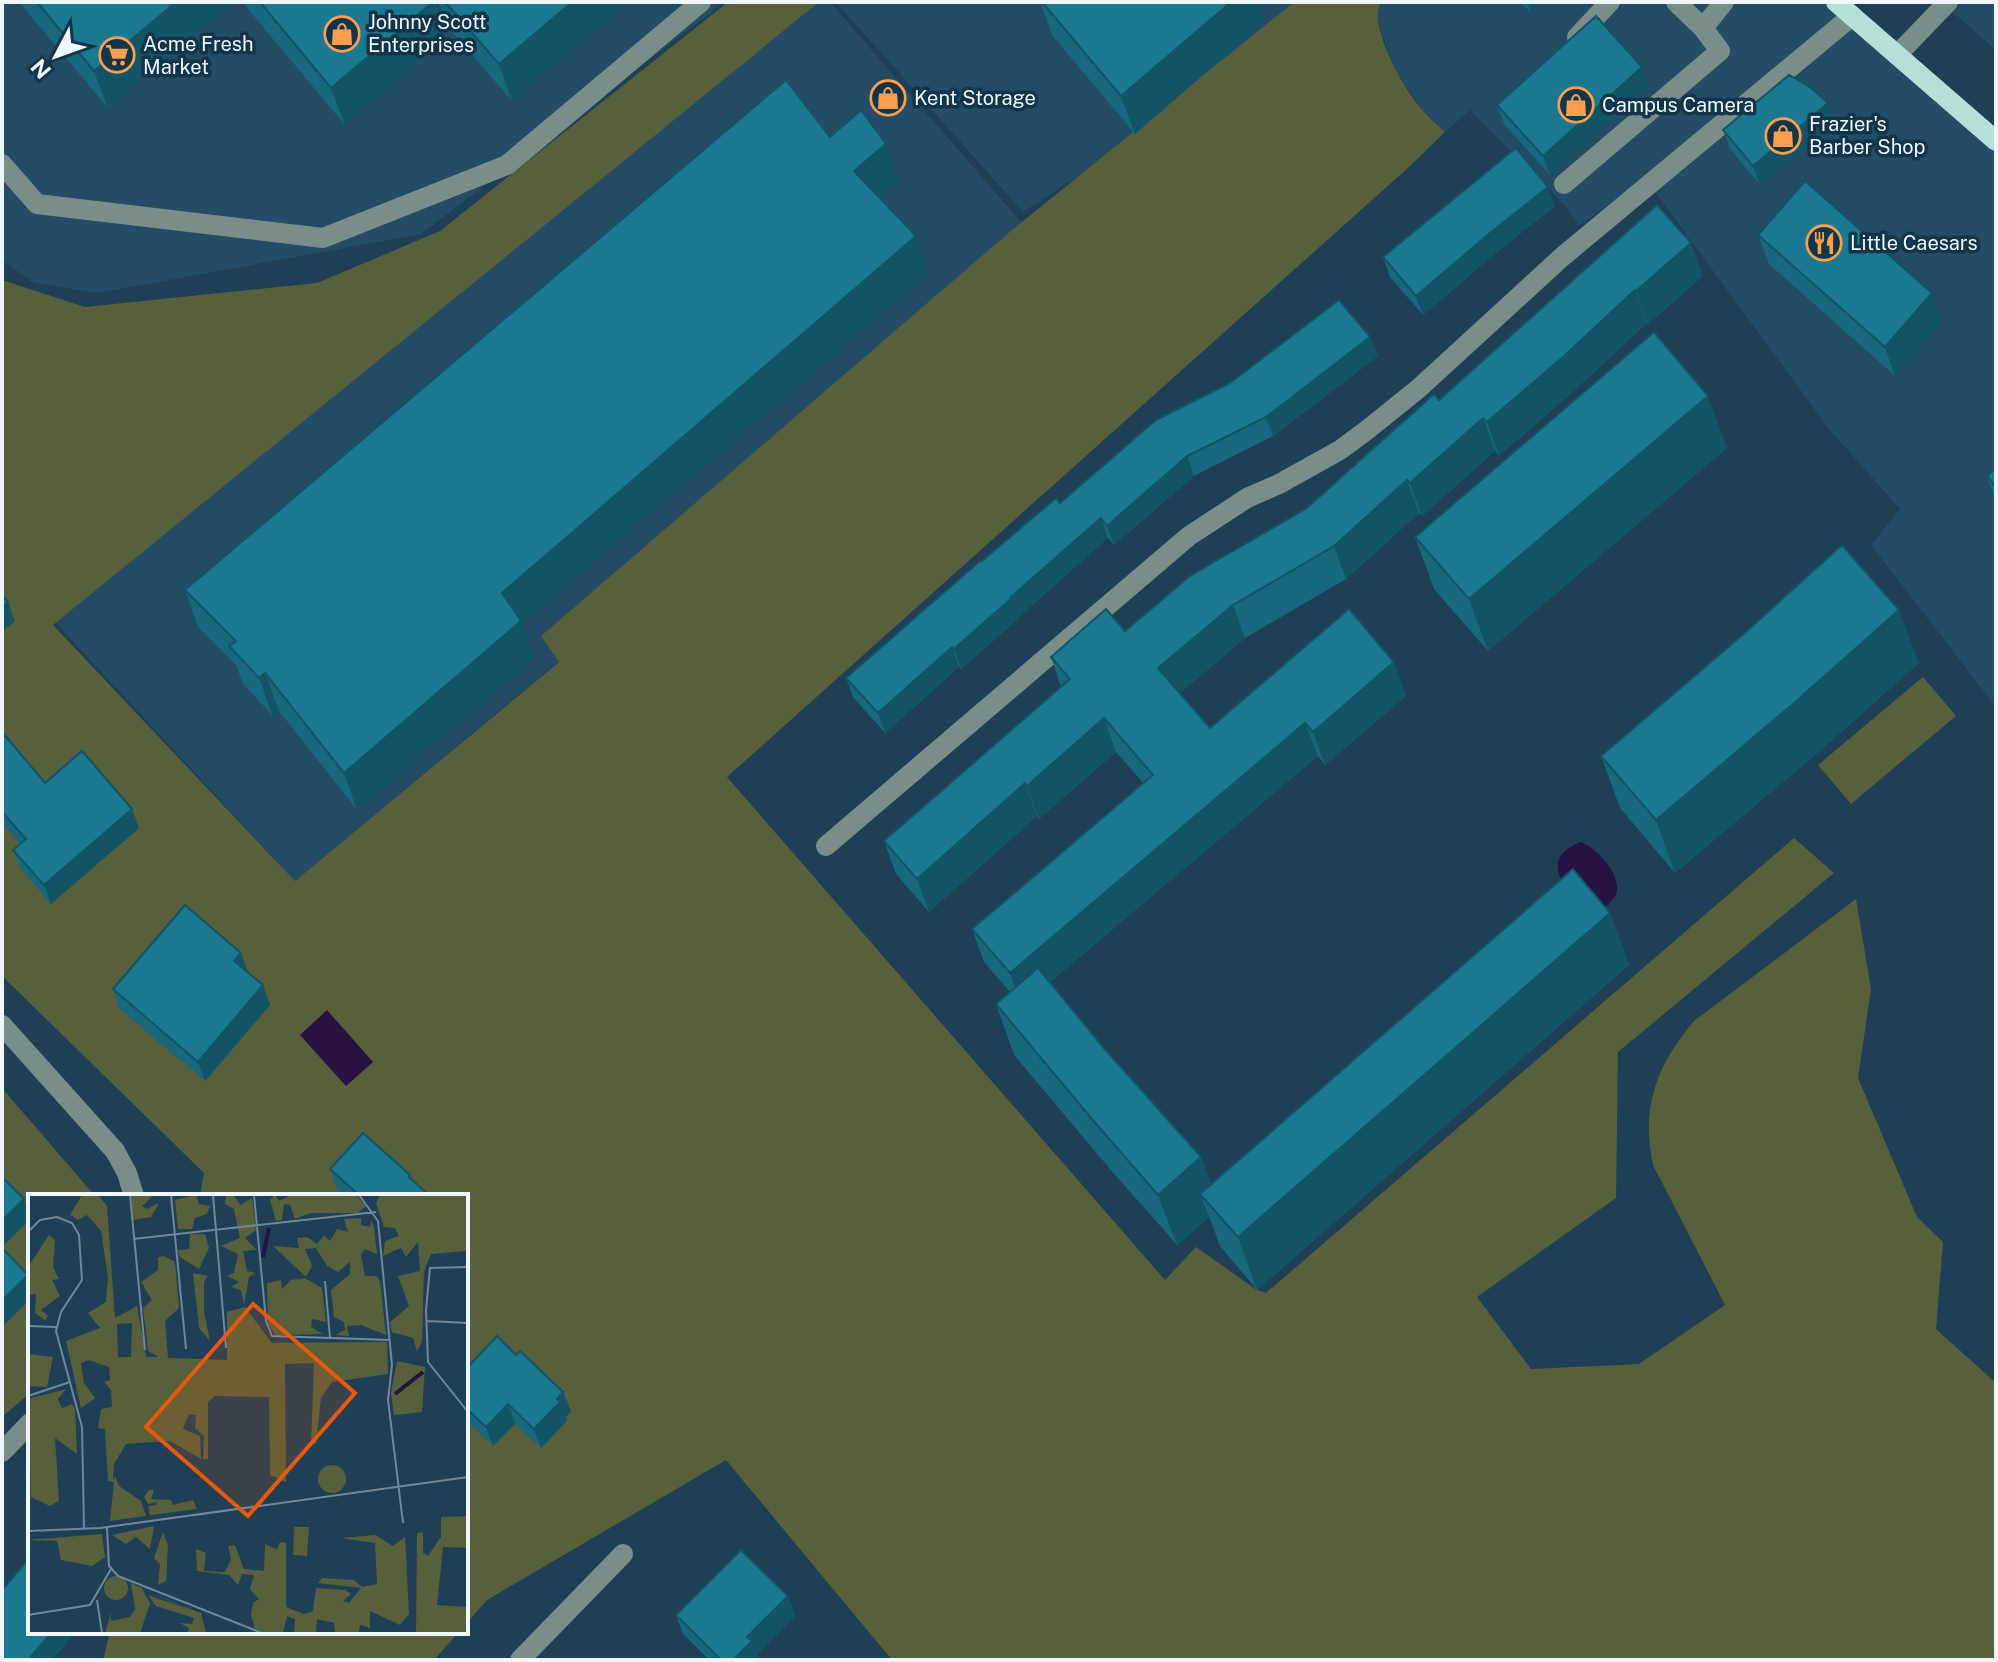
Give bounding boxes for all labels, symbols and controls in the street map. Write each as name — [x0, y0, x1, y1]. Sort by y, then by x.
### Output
place label: Johnny Scott Enterprises — [368, 10, 486, 57]
shop icon: Johnny Scott Enterprises — [323, 15, 361, 53]
north arrow — [16, 16, 96, 96]
place label: Acme Fresh Market — [143, 32, 253, 79]
supermarket icon: Acme Fresh Market — [98, 36, 136, 74]
text: N — [25, 54, 56, 84]
shop icon: Kent Storage — [869, 79, 907, 117]
place label: Kent Storage — [914, 86, 1036, 110]
shop icon: Campus Camera — [1557, 86, 1595, 124]
place label: Campus Camera — [1602, 93, 1754, 117]
place label: Frazier's Barber Shop — [1809, 112, 1925, 159]
shop icon: Frazier's Barber Shop — [1764, 117, 1802, 155]
restaurant icon: Little Caesars — [1805, 224, 1843, 262]
place label: Little Caesars — [1850, 231, 1978, 255]
inset map — [28, 1194, 468, 1634]

